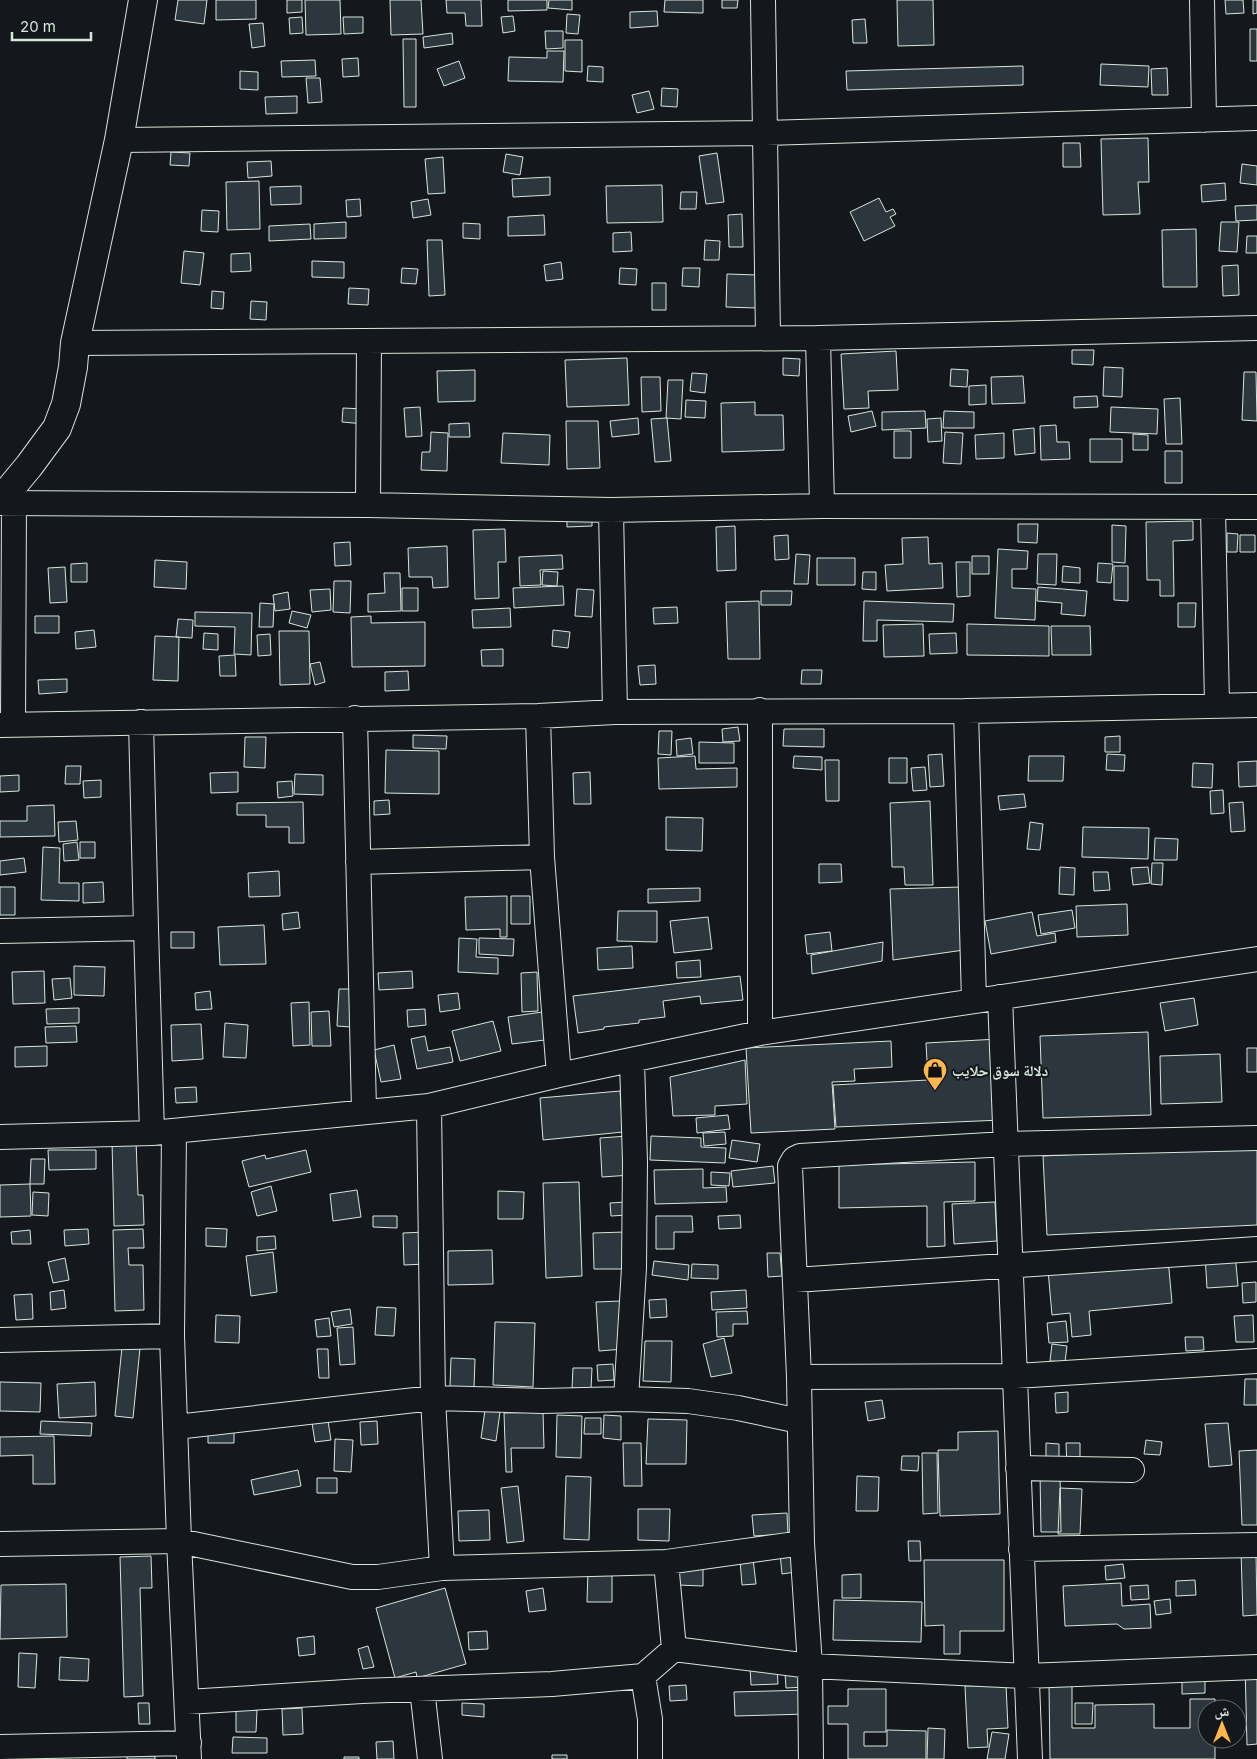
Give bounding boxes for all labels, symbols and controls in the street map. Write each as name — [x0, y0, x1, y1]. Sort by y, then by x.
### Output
scale bar — [12, 10, 91, 42]
text: 20 m — [20, 17, 56, 36]
shop icon: دلالة سوق حلايب — [922, 1057, 948, 1091]
place label: دلالة سوق حلايب — [952, 1061, 1048, 1080]
north arrow — [1197, 1699, 1247, 1749]
text: ش — [1215, 1702, 1230, 1720]

